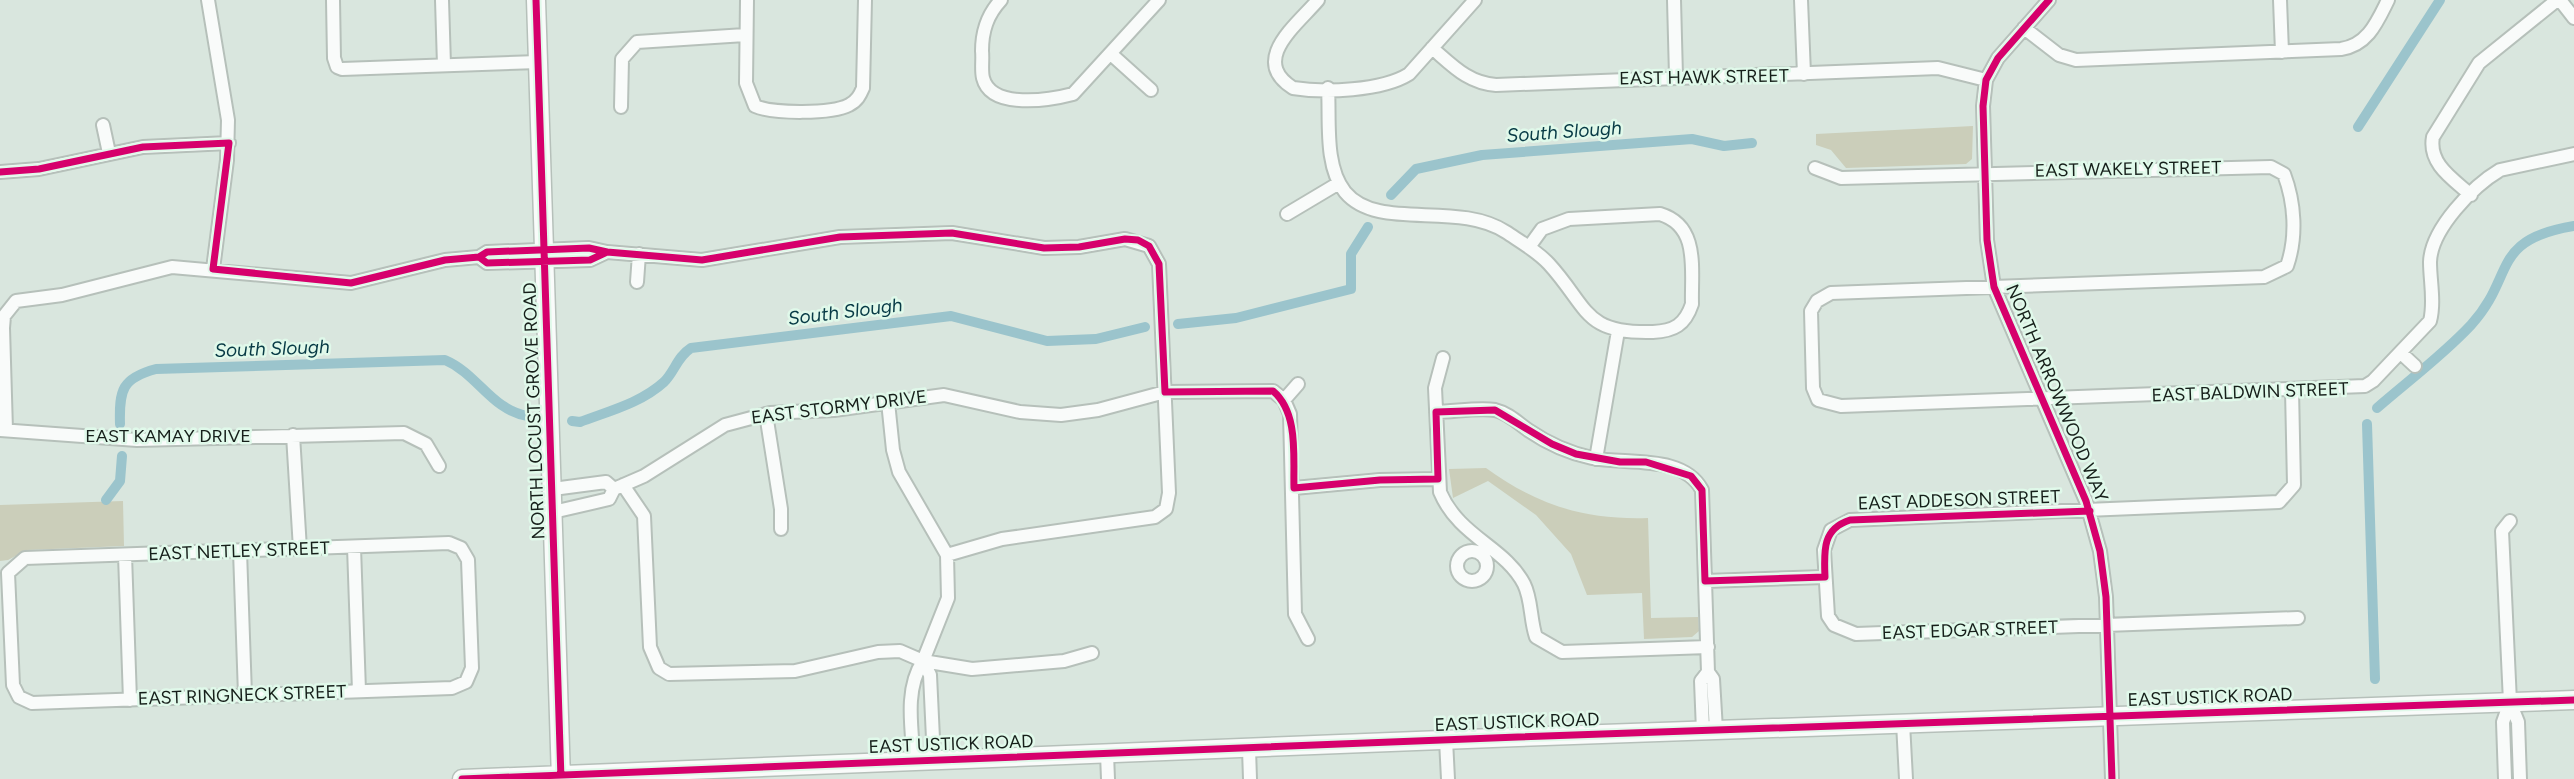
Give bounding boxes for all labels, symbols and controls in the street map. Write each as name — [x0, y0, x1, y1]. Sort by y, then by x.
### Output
street label: EAST HAWK STREET — [1619, 65, 1789, 89]
water label: South Slough — [1506, 116, 1623, 147]
street label: EAST WAKELY STREET — [2034, 156, 2222, 182]
street label: NORTH ARROWWOOD WAY — [2001, 281, 2113, 505]
street label: NORTH LOCUST GROVE ROAD — [519, 282, 549, 540]
water label: South Slough — [786, 293, 904, 330]
water label: South Slough — [214, 335, 330, 362]
street label: EAST BALDWIN STREET — [2151, 378, 2349, 406]
street label: EAST STORMY DRIVE — [750, 385, 928, 429]
street label: EAST KAMAY DRIVE — [85, 425, 251, 447]
street label: EAST ADDESON STREET — [1857, 485, 2061, 515]
street label: EAST NETLEY STREET — [148, 537, 330, 565]
street label: EAST EDGAR STREET — [1882, 616, 2059, 644]
street label: EAST RINGNECK STREET — [137, 680, 347, 710]
street label: EAST USTICK ROAD — [2127, 683, 2293, 711]
street label: EAST USTICK ROAD — [1434, 708, 1600, 736]
street label: EAST USTICK ROAD — [868, 730, 1034, 758]

